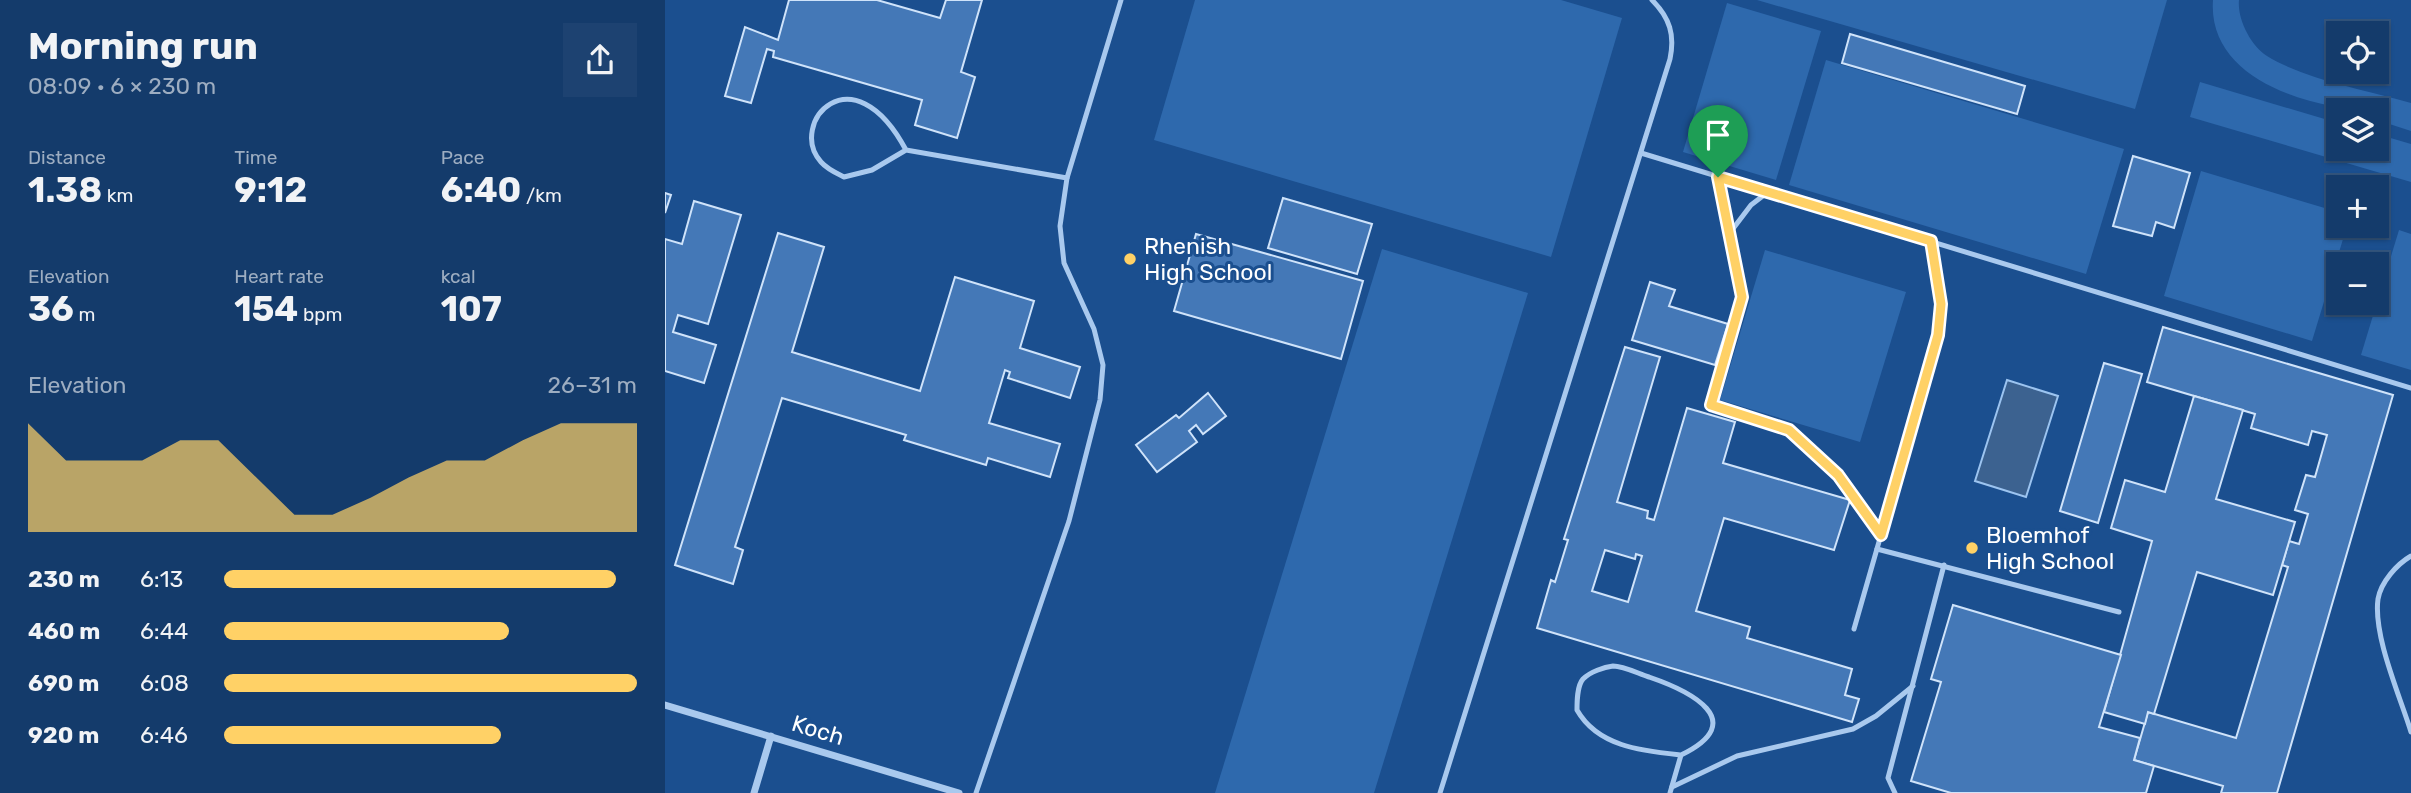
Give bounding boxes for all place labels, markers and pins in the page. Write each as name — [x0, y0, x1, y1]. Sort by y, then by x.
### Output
pin — [1688, 105, 1748, 177]
place label: Rhenish High School — [1144, 232, 1272, 286]
marker: Rhenish High School — [1122, 251, 1138, 267]
place label: Bloemhof High School — [1986, 521, 2114, 575]
marker: Bloemhof High School — [1964, 540, 1980, 556]

